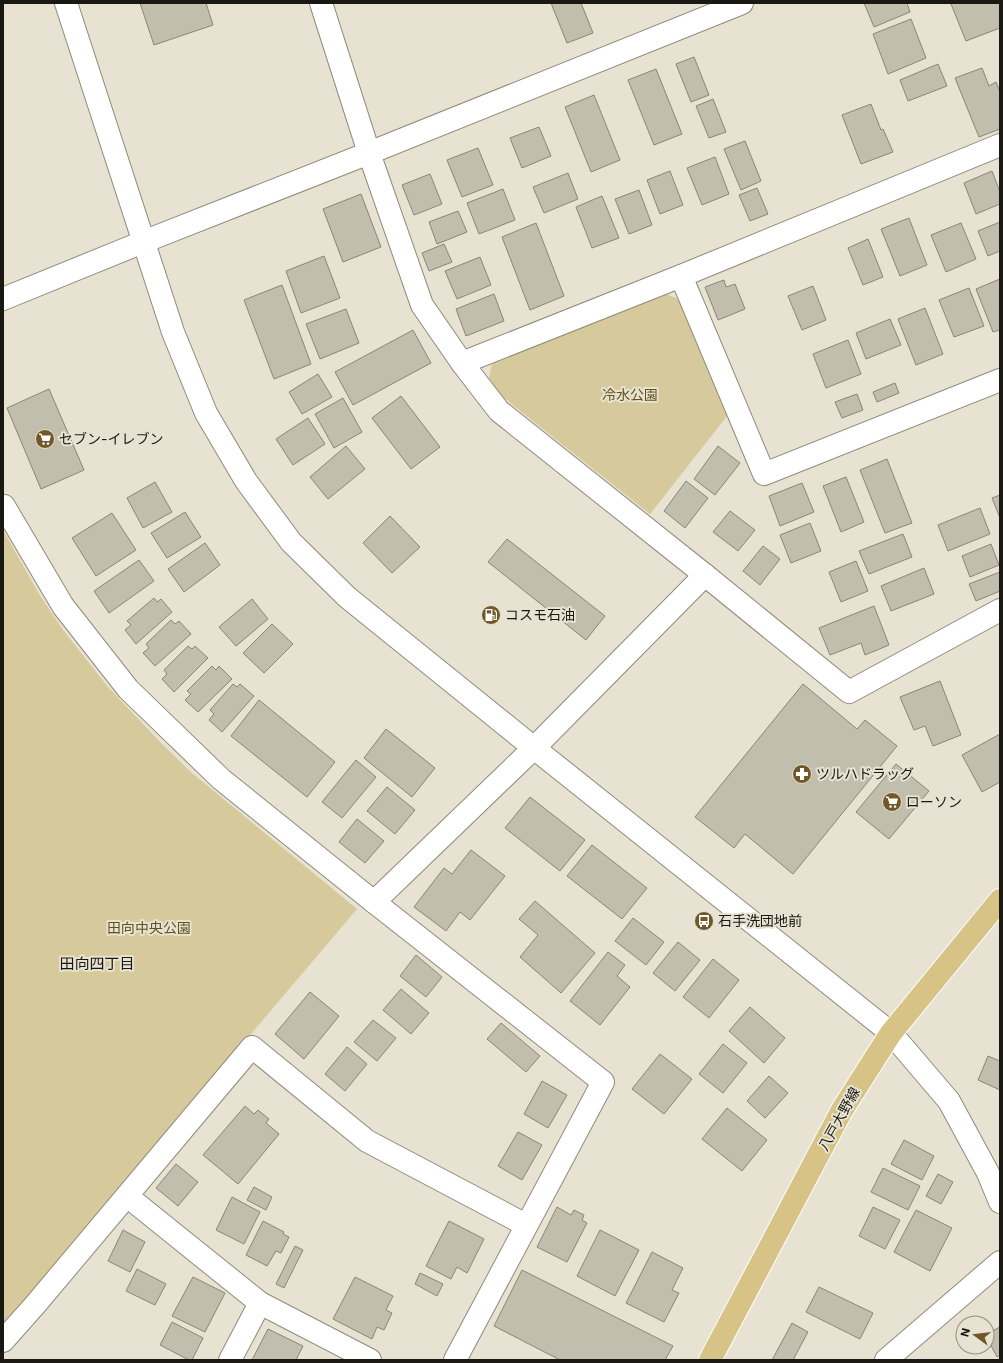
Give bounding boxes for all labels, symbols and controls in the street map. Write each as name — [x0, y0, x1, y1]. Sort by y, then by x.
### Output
park label: 冷水公園 — [602, 386, 658, 403]
supermarket icon: セブン-イレブン — [34, 428, 56, 450]
place label: セブン-イレブン — [59, 430, 163, 447]
fuel station icon: コスモ石油 — [480, 604, 502, 626]
place label: コスモ石油 — [505, 606, 575, 623]
pharmacy icon: ツルハドラッグ — [791, 763, 813, 785]
place label: ツルハドラッグ — [816, 765, 914, 782]
supermarket icon: ローソン — [881, 791, 903, 813]
place label: ローソン — [906, 793, 962, 810]
bus stop icon: 石手洗団地前 — [693, 910, 715, 932]
place label: 石手洗団地前 — [718, 912, 802, 929]
park label: 田向中央公園 — [107, 919, 191, 936]
district label: 田向四丁目 — [59, 954, 135, 973]
street label: 八戸大野線 — [814, 1084, 863, 1153]
north arrow — [955, 1315, 995, 1355]
text: N — [957, 1327, 973, 1338]

